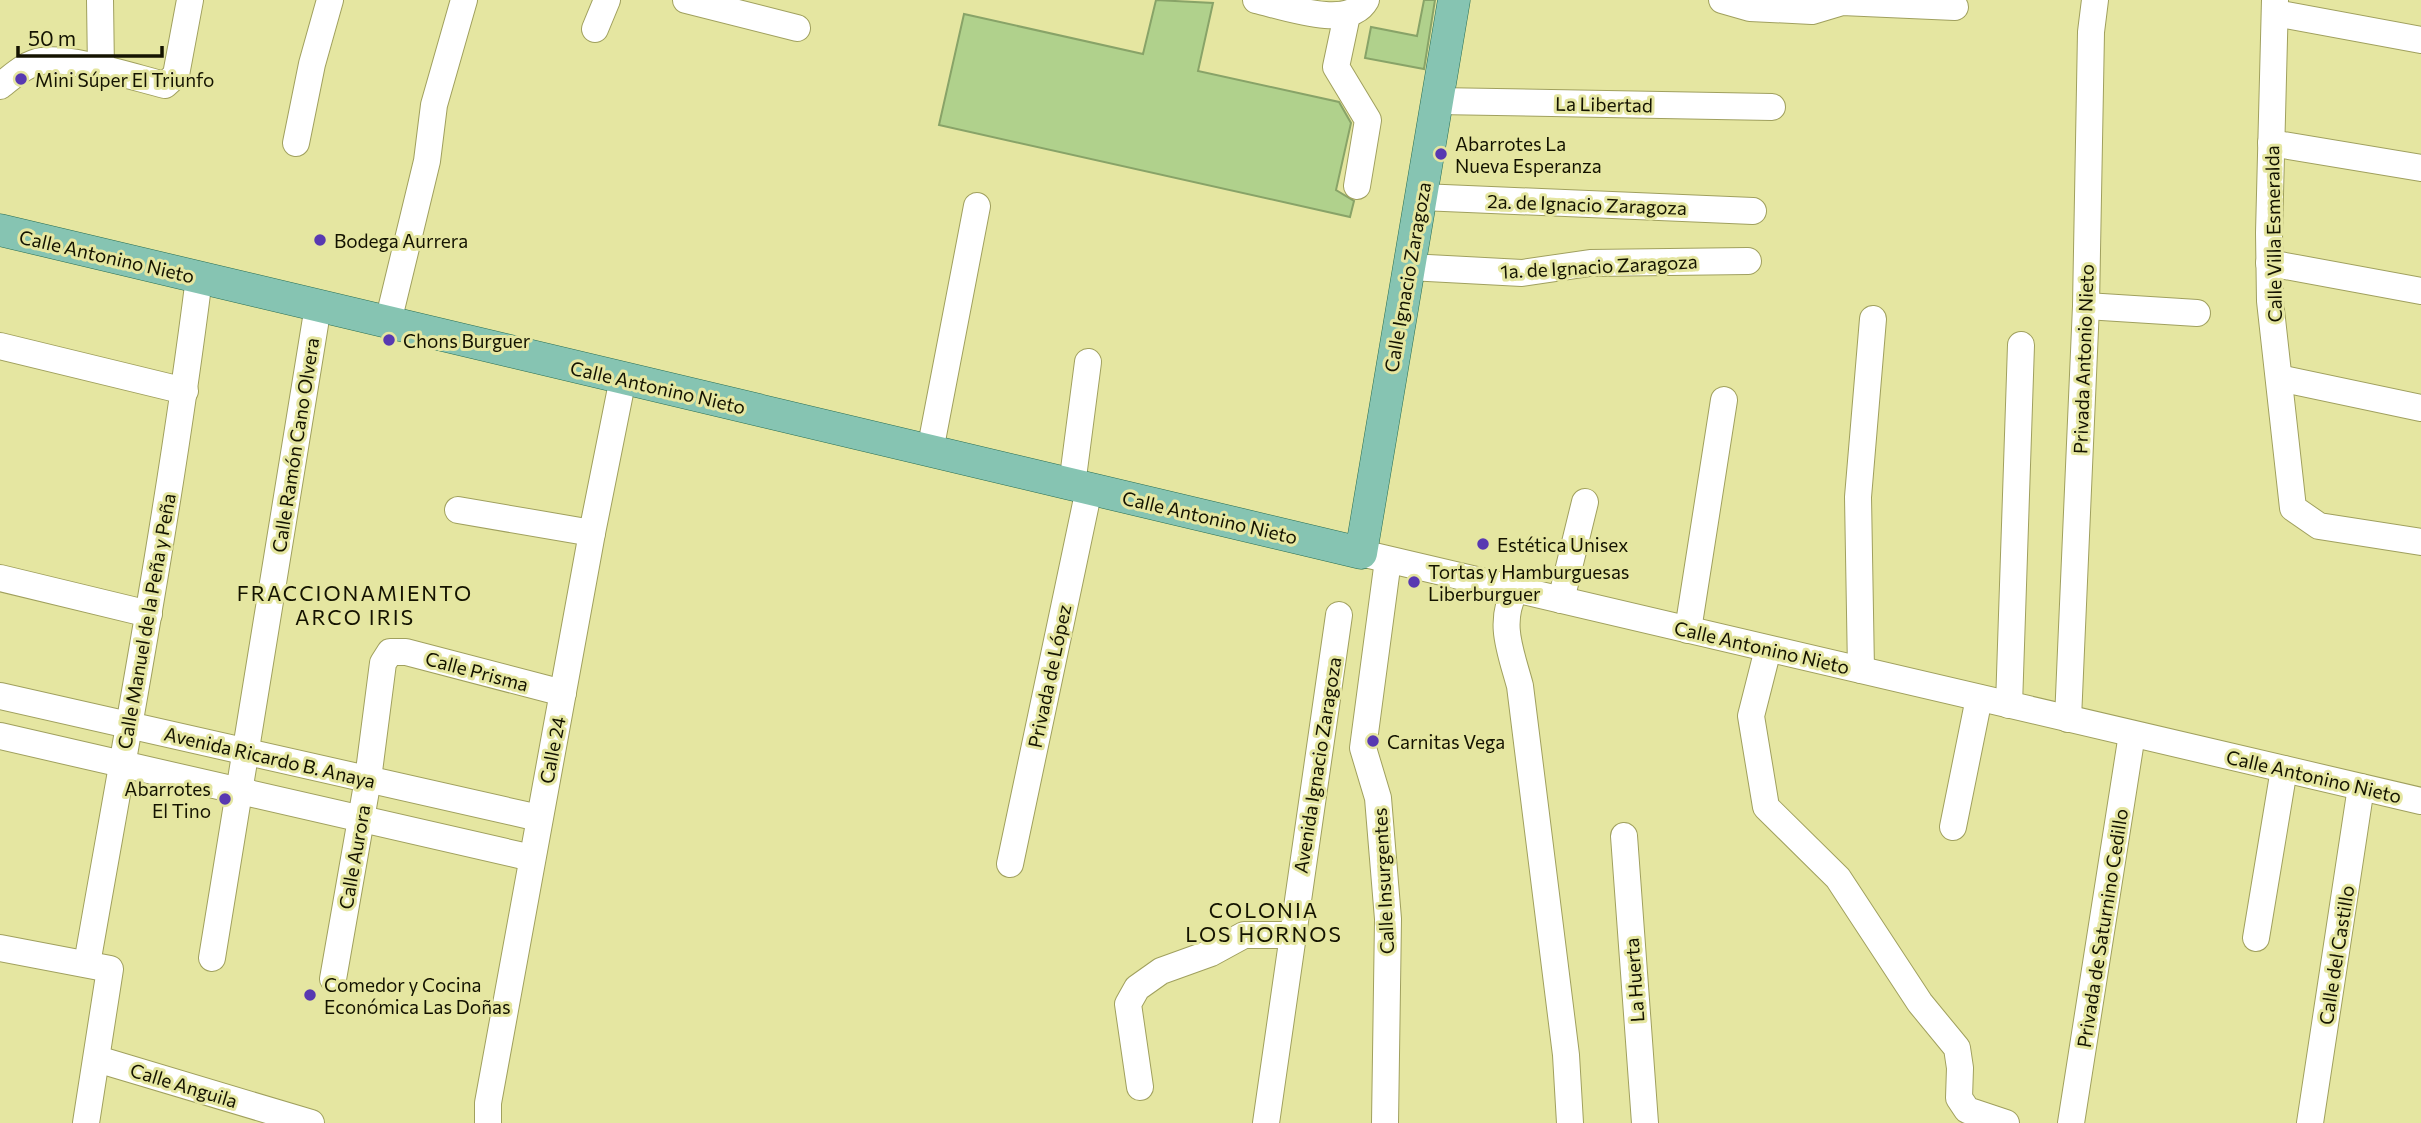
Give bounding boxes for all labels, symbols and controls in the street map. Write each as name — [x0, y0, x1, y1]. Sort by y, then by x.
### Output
scale bar — [18, 14, 161, 58]
text: 50 m — [28, 25, 76, 50]
place label: Mini Súper El Triunfo — [35, 68, 214, 91]
marker: Mini Súper El Triunfo — [13, 71, 29, 87]
street label: La Libertad — [1555, 92, 1653, 116]
place label: Abarrotes La Nueva Esperanza — [1455, 132, 1602, 177]
street label: Calle Villa Esmeralda — [2260, 145, 2286, 323]
marker: Abarrotes La Nueva Esperanza — [1433, 146, 1449, 162]
street label: Calle Ignacio Zaragoza — [1379, 180, 1435, 374]
street label: 2a. de Ignacio Zaragoza — [1487, 189, 1687, 219]
street label: Calle Antonino Nieto — [17, 225, 197, 287]
place label: Bodega Aurrera — [334, 229, 468, 252]
marker: Bodega Aurrera — [312, 232, 328, 248]
street label: 1a. de Ignacio Zaragoza — [1500, 249, 1698, 283]
street label: Privada Antonio Nieto — [2068, 264, 2098, 454]
place label: Chons Burguer — [403, 329, 531, 352]
marker: Chons Burguer — [381, 332, 397, 348]
street label: Calle Ramón Cano Olvera — [267, 336, 323, 554]
street label: Calle Antonino Nieto — [568, 356, 748, 418]
street label: Calle Antonino Nieto — [1120, 486, 1300, 548]
street label: Calle Manuel de la Peña y Peña — [112, 491, 180, 751]
place label: Estética Unisex — [1497, 533, 1628, 556]
marker: Estética Unisex — [1475, 536, 1491, 552]
place label: Tortas y Hamburguesas Liberburguer — [1428, 560, 1630, 605]
marker: Tortas y Hamburguesas Liberburguer — [1406, 574, 1422, 590]
district label: FRACCIONAMIENTO ARCO IRIS — [237, 580, 473, 629]
street label: Privada de López — [1023, 602, 1075, 750]
street label: Calle Antonino Nieto — [1672, 616, 1852, 678]
street label: Calle Prisma — [423, 646, 531, 696]
street label: Avenida Ignacio Zaragoza — [1289, 655, 1345, 875]
street label: Calle 24 — [534, 714, 570, 786]
street label: Avenida Ricardo B. Anaya — [162, 722, 378, 792]
place label: Carnitas Vega — [1387, 730, 1505, 753]
marker: Carnitas Vega — [1365, 733, 1381, 749]
street label: Calle Antonino Nieto — [2224, 745, 2404, 807]
place label: Abarrotes El Tino — [124, 777, 211, 822]
marker: Abarrotes El Tino — [217, 791, 233, 807]
street label: Calle Aurora — [333, 803, 375, 911]
street label: Calle Insurgentes — [1368, 807, 1398, 955]
street label: Privada de Saturnino Cedillo — [2072, 807, 2132, 1049]
street label: Calle del Castillo — [2314, 884, 2358, 1026]
district label: COLONIA LOS HORNOS — [1185, 897, 1343, 946]
street label: La Huerta — [1620, 937, 1648, 1023]
place label: Comedor y Cocina Económica Las Doñas — [324, 973, 511, 1018]
marker: Comedor y Cocina Económica Las Doñas — [302, 987, 318, 1003]
street label: Calle Anguila — [128, 1058, 240, 1112]

